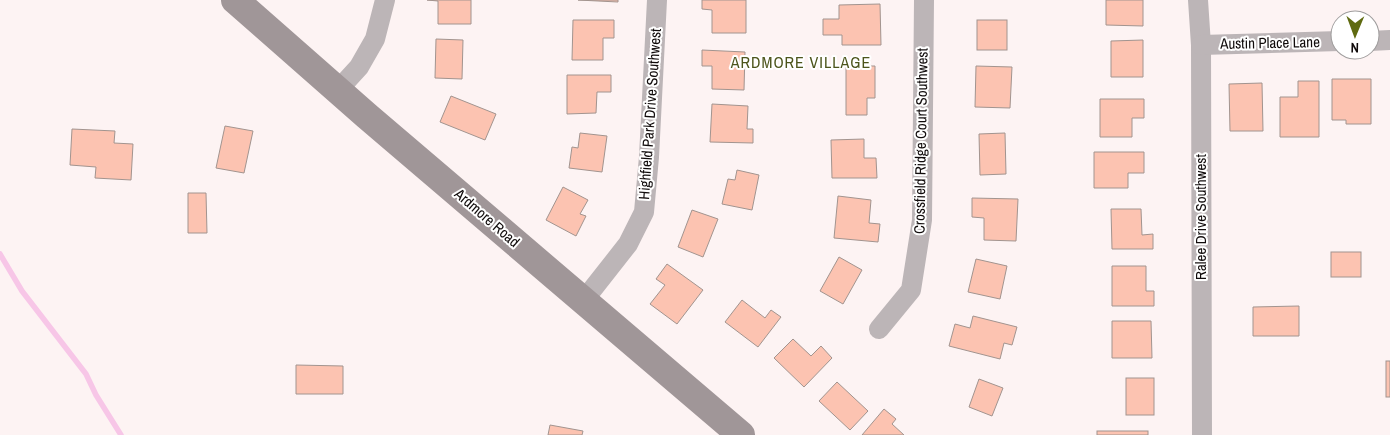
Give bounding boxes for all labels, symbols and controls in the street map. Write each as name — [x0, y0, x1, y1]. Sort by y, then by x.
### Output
north arrow — [1330, 10, 1380, 60]
street label: Highfield Park Drive Southwest — [633, 27, 666, 200]
street label: Austin Place Lane — [1219, 31, 1320, 54]
text: N — [1350, 39, 1359, 57]
street label: Crossfield Ridge Court Southwest — [908, 47, 933, 234]
district label: ARDMORE VILLAGE — [730, 51, 871, 73]
street label: Ralee Drive Southwest — [1190, 154, 1211, 280]
street label: Ardmore Road — [450, 183, 524, 252]

